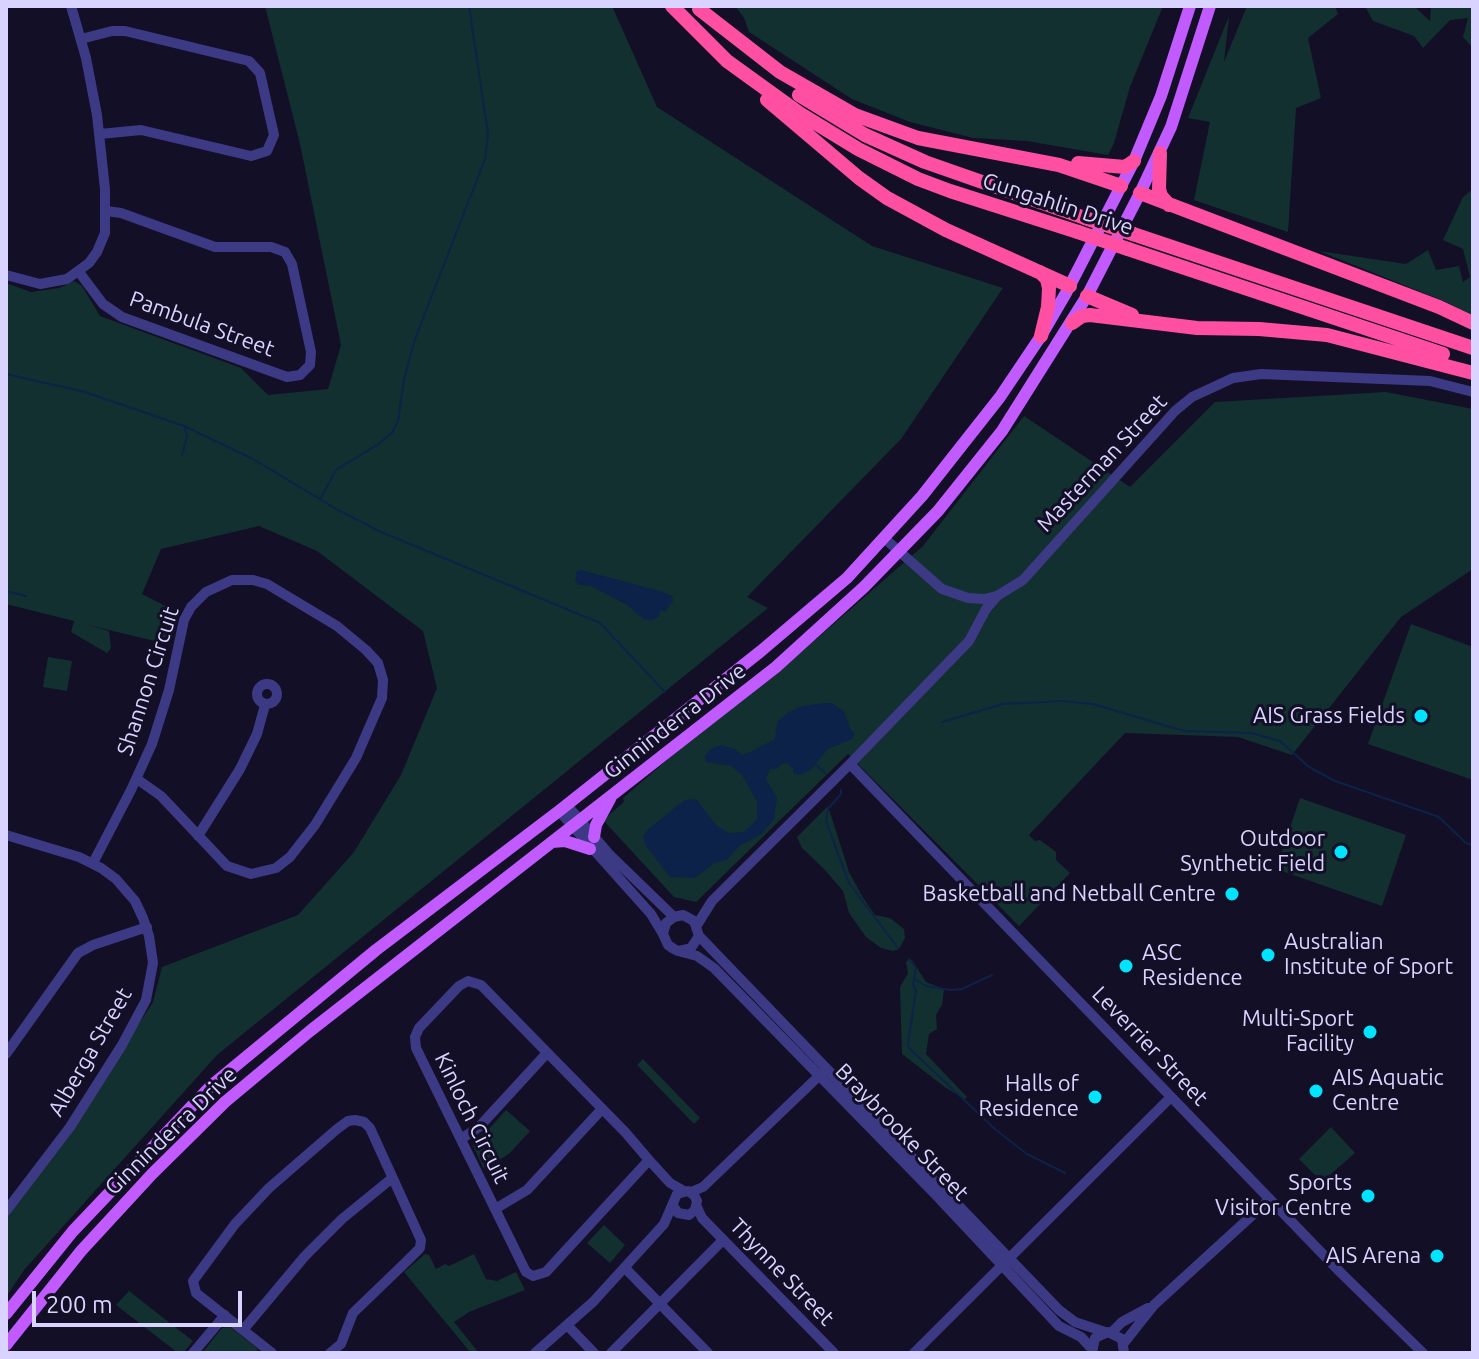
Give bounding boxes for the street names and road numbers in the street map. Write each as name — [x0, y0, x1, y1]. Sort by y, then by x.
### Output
street label: Gungahlin Drive — [979, 167, 1137, 241]
street label: Pambula Street — [126, 286, 278, 362]
street label: Masterman Street — [1032, 389, 1172, 537]
street label: Shannon Circuit — [112, 603, 184, 759]
street label: Ginninderra Drive — [599, 657, 751, 785]
street label: Leverrier Street — [1087, 981, 1213, 1111]
street label: Alberga Street — [43, 983, 137, 1121]
street label: Kinloch Circuit — [429, 1048, 515, 1188]
street label: Braybrooke Street — [830, 1058, 974, 1206]
street label: Ginninderra Drive — [100, 1061, 242, 1201]
street label: Thynne Street — [724, 1213, 840, 1331]

